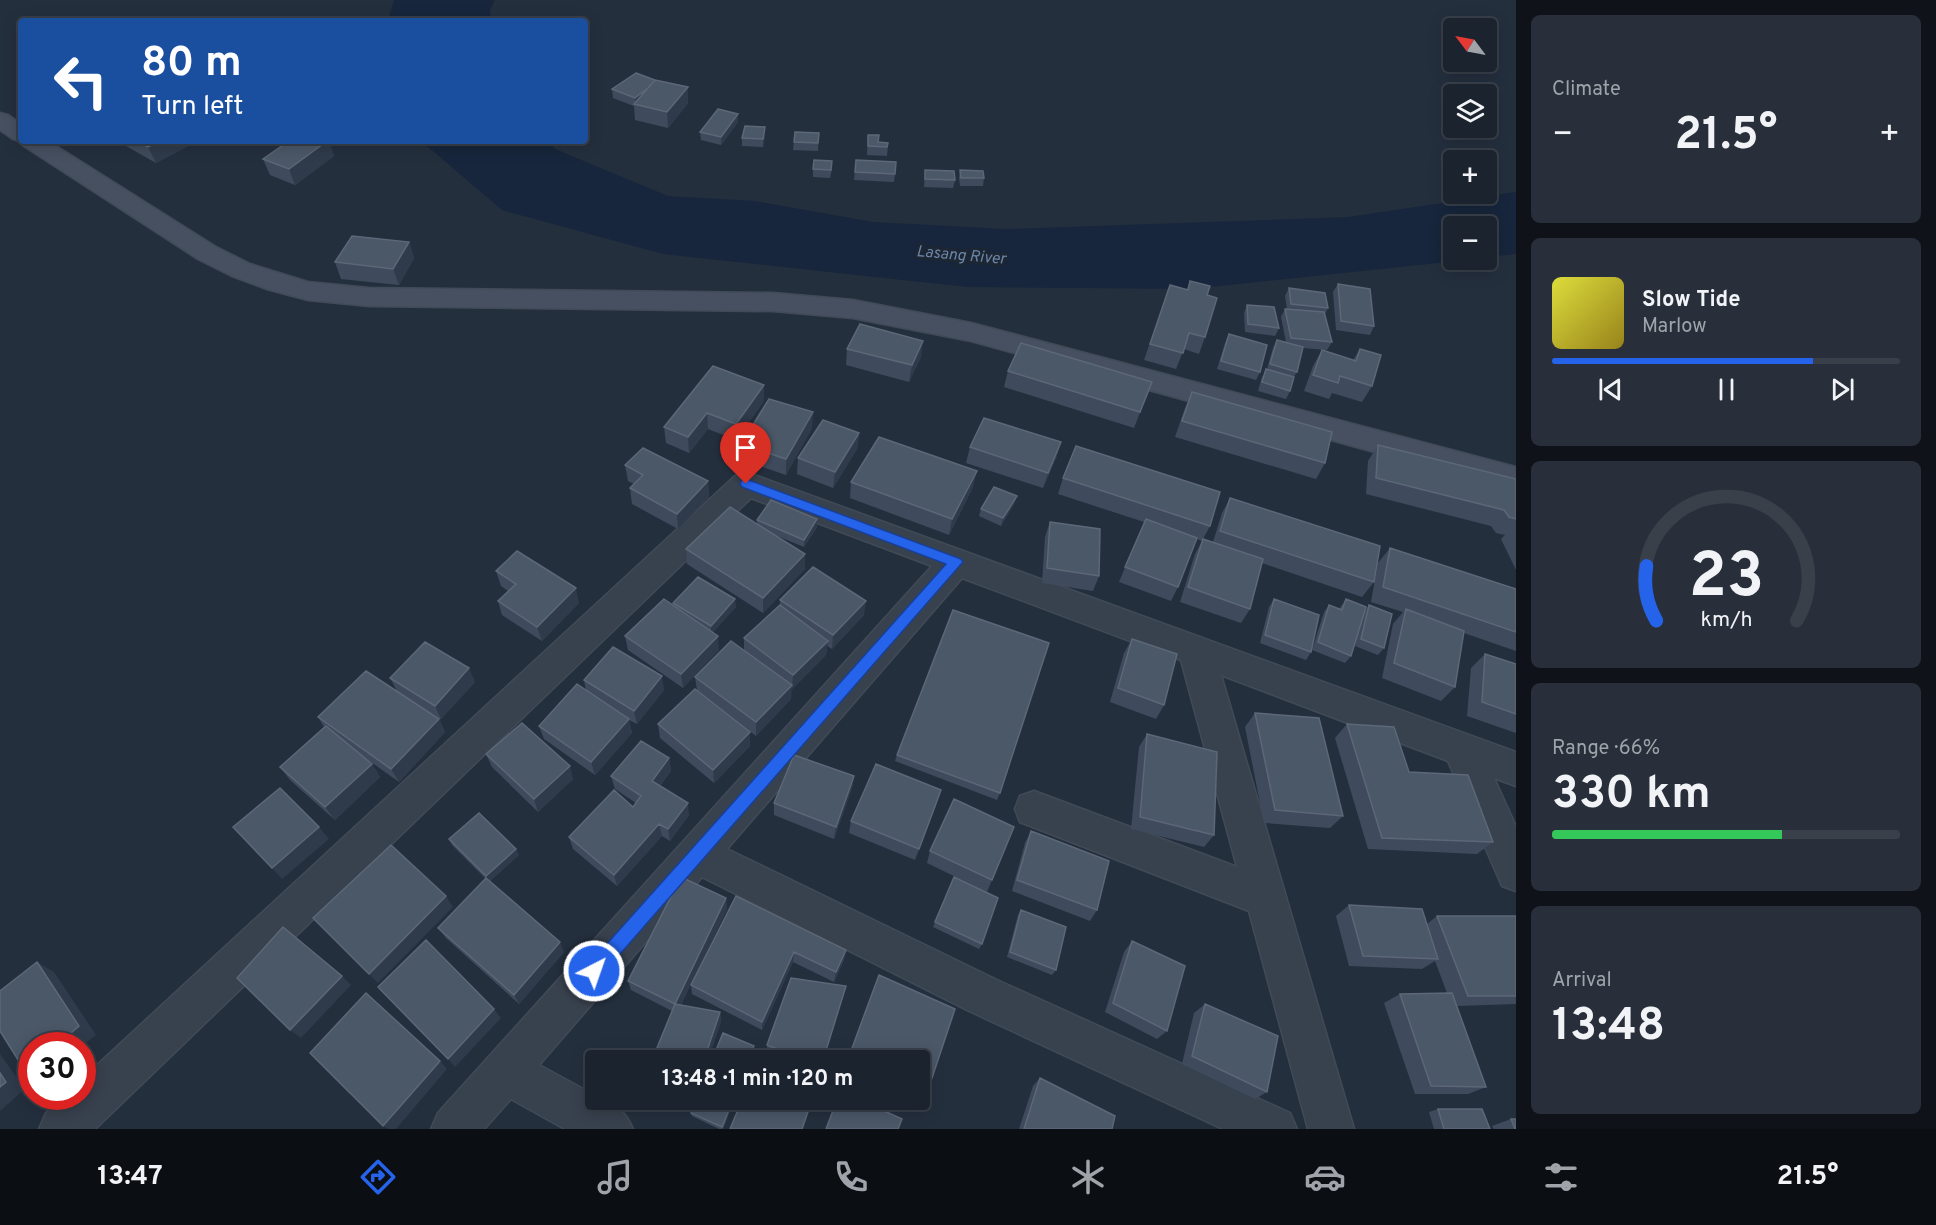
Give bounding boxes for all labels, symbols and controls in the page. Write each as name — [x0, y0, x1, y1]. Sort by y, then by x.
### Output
north arrow — [1443, 18, 1497, 72]
map controls — [1443, 18, 1497, 270]
text: 80 m — [141, 38, 242, 91]
icon: left — [42, 42, 120, 120]
text: Climate — [1552, 77, 1621, 103]
button: layers — [1443, 84, 1497, 138]
text: Turn left — [141, 90, 243, 124]
text: 21.5° — [1675, 108, 1777, 165]
text: − — [1552, 115, 1573, 157]
text: + — [1879, 115, 1900, 157]
button: + — [1443, 150, 1497, 204]
button: − — [1443, 216, 1497, 270]
water label: Lasang River — [915, 242, 1008, 270]
text: Slow Tide — [1642, 287, 1741, 314]
text: Marlow — [1642, 314, 1706, 340]
icon: previous — [1594, 373, 1627, 406]
icon: pause — [1710, 373, 1743, 406]
icon: next — [1826, 373, 1859, 406]
pin — [720, 422, 771, 484]
icon: arrive — [729, 431, 762, 464]
text: 23 — [1688, 541, 1764, 620]
text: km/h — [1700, 608, 1752, 635]
text: Range · 66% — [1552, 736, 1660, 762]
text: 330 km — [1552, 767, 1711, 824]
position arrow — [562, 939, 626, 1003]
text: Arrival — [1552, 968, 1612, 994]
text: 13:48 — [1552, 999, 1665, 1056]
speed limit sign: 30 — [18, 1032, 96, 1110]
text: 13:48 · 1 min · 120 m — [662, 1066, 853, 1093]
icon: directions — [357, 1156, 399, 1198]
icon: music — [594, 1156, 636, 1198]
icon: phone — [830, 1156, 872, 1198]
icon: climate — [1067, 1156, 1109, 1198]
icon: car — [1304, 1156, 1346, 1198]
icon: filters — [1540, 1156, 1582, 1198]
text: 13:47 — [97, 1160, 163, 1194]
text: 21.5° — [1777, 1160, 1839, 1194]

